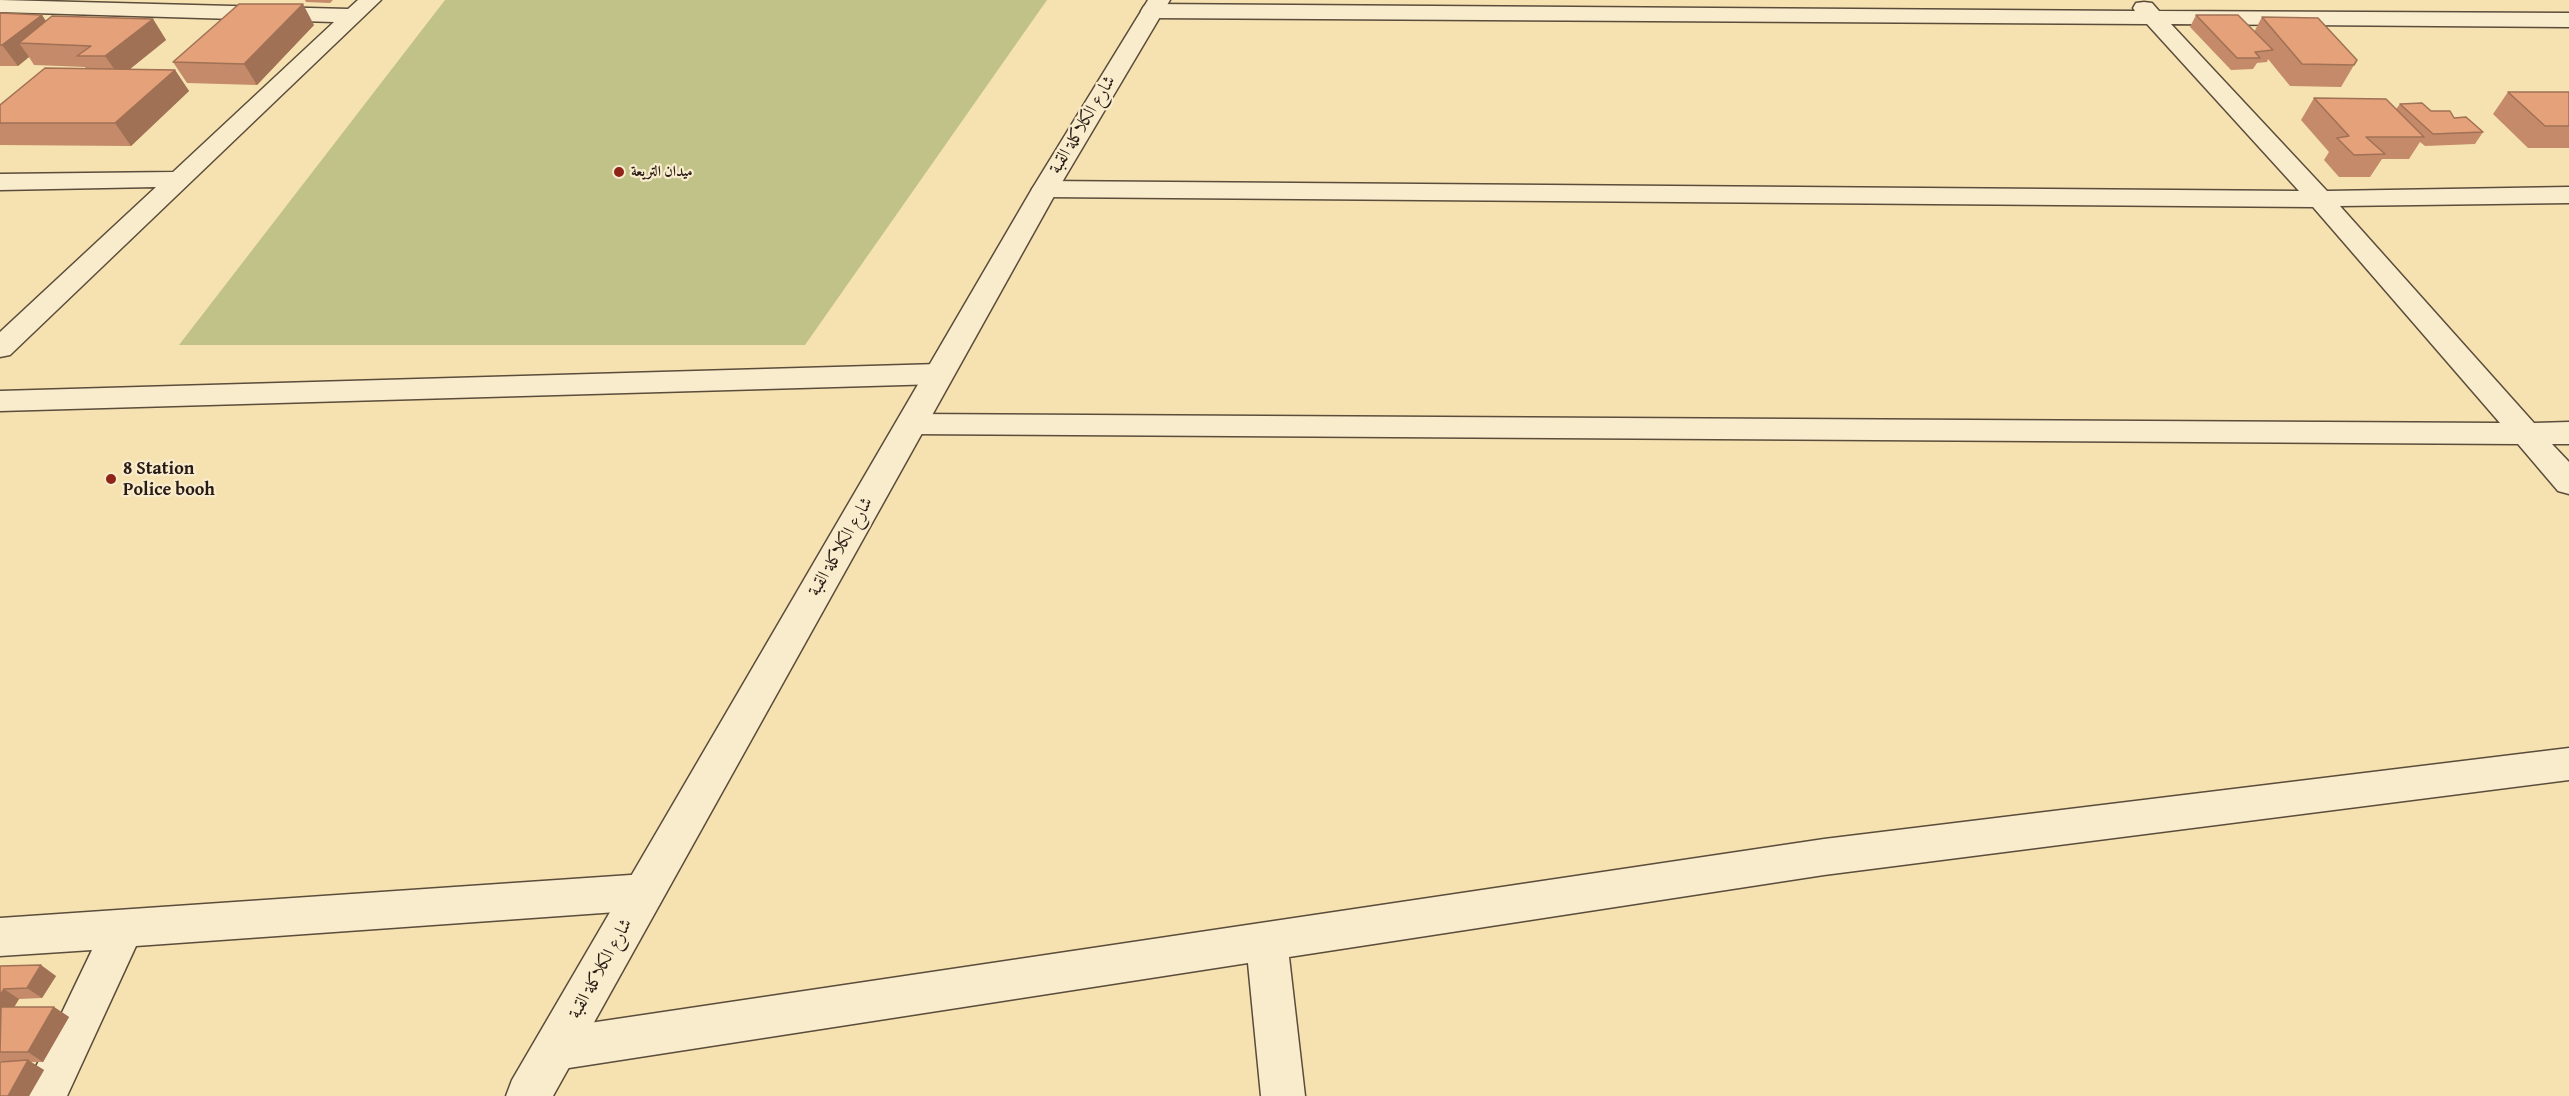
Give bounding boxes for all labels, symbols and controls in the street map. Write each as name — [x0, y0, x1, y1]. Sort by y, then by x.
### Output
street label: شارع الكلاكلة القبة — [1045, 72, 1121, 178]
place label: ميدان التريعة — [631, 163, 693, 181]
marker: ميدان التريعة — [612, 165, 626, 179]
place label: 8 Station Police booh — [123, 458, 215, 500]
marker: 8 Station Police booh — [104, 472, 118, 486]
street label: شارع الكلاكلة القبة — [804, 493, 878, 601]
street label: شارع الكلاكلة القبة — [565, 915, 637, 1023]

